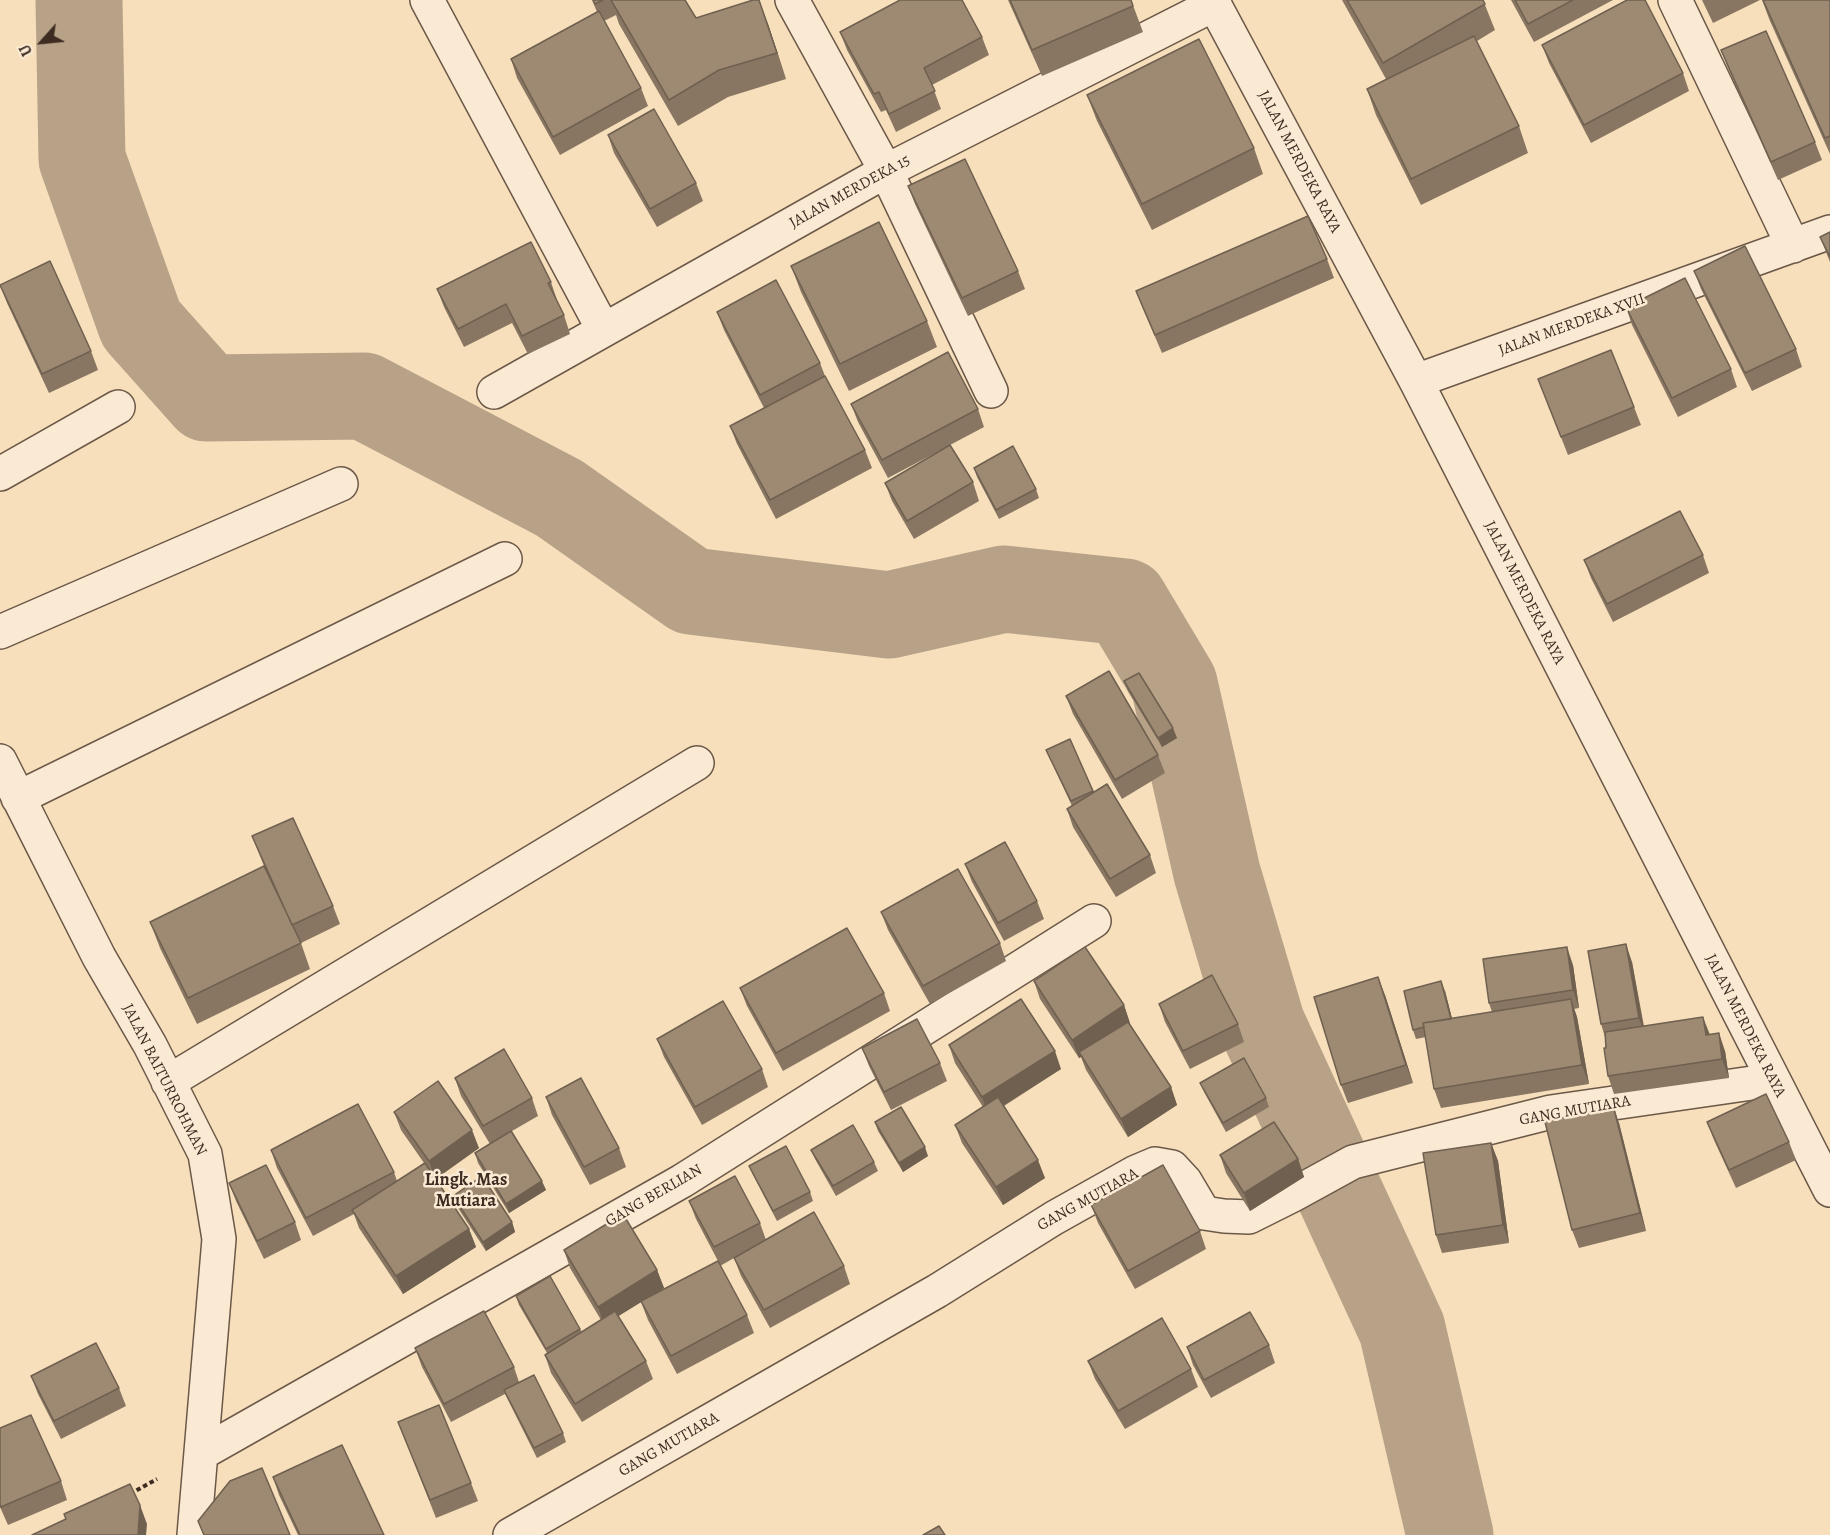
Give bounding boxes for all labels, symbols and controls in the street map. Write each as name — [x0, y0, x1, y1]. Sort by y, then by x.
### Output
north arrow — [12, 12, 72, 72]
text: U — [14, 41, 38, 60]
street label: JALAN MERDEKA RAYA — [1253, 88, 1345, 236]
street label: JALAN MERDEKA 15 — [786, 151, 914, 233]
street label: JALAN MERDEKA XVII — [1496, 290, 1648, 360]
street label: JALAN MERDEKA RAYA — [1479, 518, 1569, 668]
street label: JALAN MERDEKA RAYA — [1700, 951, 1790, 1101]
street label: JALAN BAITURROHMAN — [117, 1001, 211, 1159]
street label: GANG MUTIARA — [1518, 1092, 1632, 1130]
street label: GANG BERLIAN — [602, 1161, 706, 1231]
street label: GANG MUTIARA — [1034, 1164, 1142, 1236]
district label: Lingk. Mas Mutiara — [425, 1170, 507, 1212]
street label: GANG MUTIARA — [615, 1409, 723, 1481]

